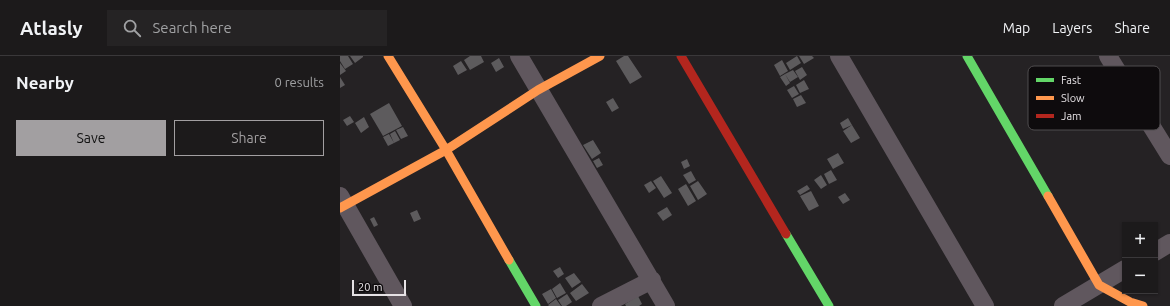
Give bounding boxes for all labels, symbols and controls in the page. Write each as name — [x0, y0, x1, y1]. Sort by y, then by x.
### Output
search box — [107, 10, 387, 46]
text: Atlasly — [20, 17, 83, 39]
icon: search — [121, 17, 143, 39]
text: Search here — [153, 19, 232, 36]
text: Map — [1003, 20, 1030, 36]
text: Layers — [1052, 20, 1092, 36]
text: Share — [1114, 20, 1150, 36]
legend — [1028, 66, 1160, 130]
text: Nearby — [16, 73, 74, 92]
text: Fast — [1061, 74, 1082, 86]
text: 0 results — [274, 75, 324, 89]
text: Slow — [1061, 92, 1085, 104]
text: Jam — [1061, 110, 1082, 122]
button: Save — [16, 120, 166, 156]
button: Share — [174, 120, 324, 156]
map controls — [1122, 222, 1158, 294]
button: + — [1122, 222, 1158, 258]
button: − — [1122, 258, 1158, 294]
scale bar — [352, 278, 406, 297]
text: 20 m — [358, 281, 382, 293]

